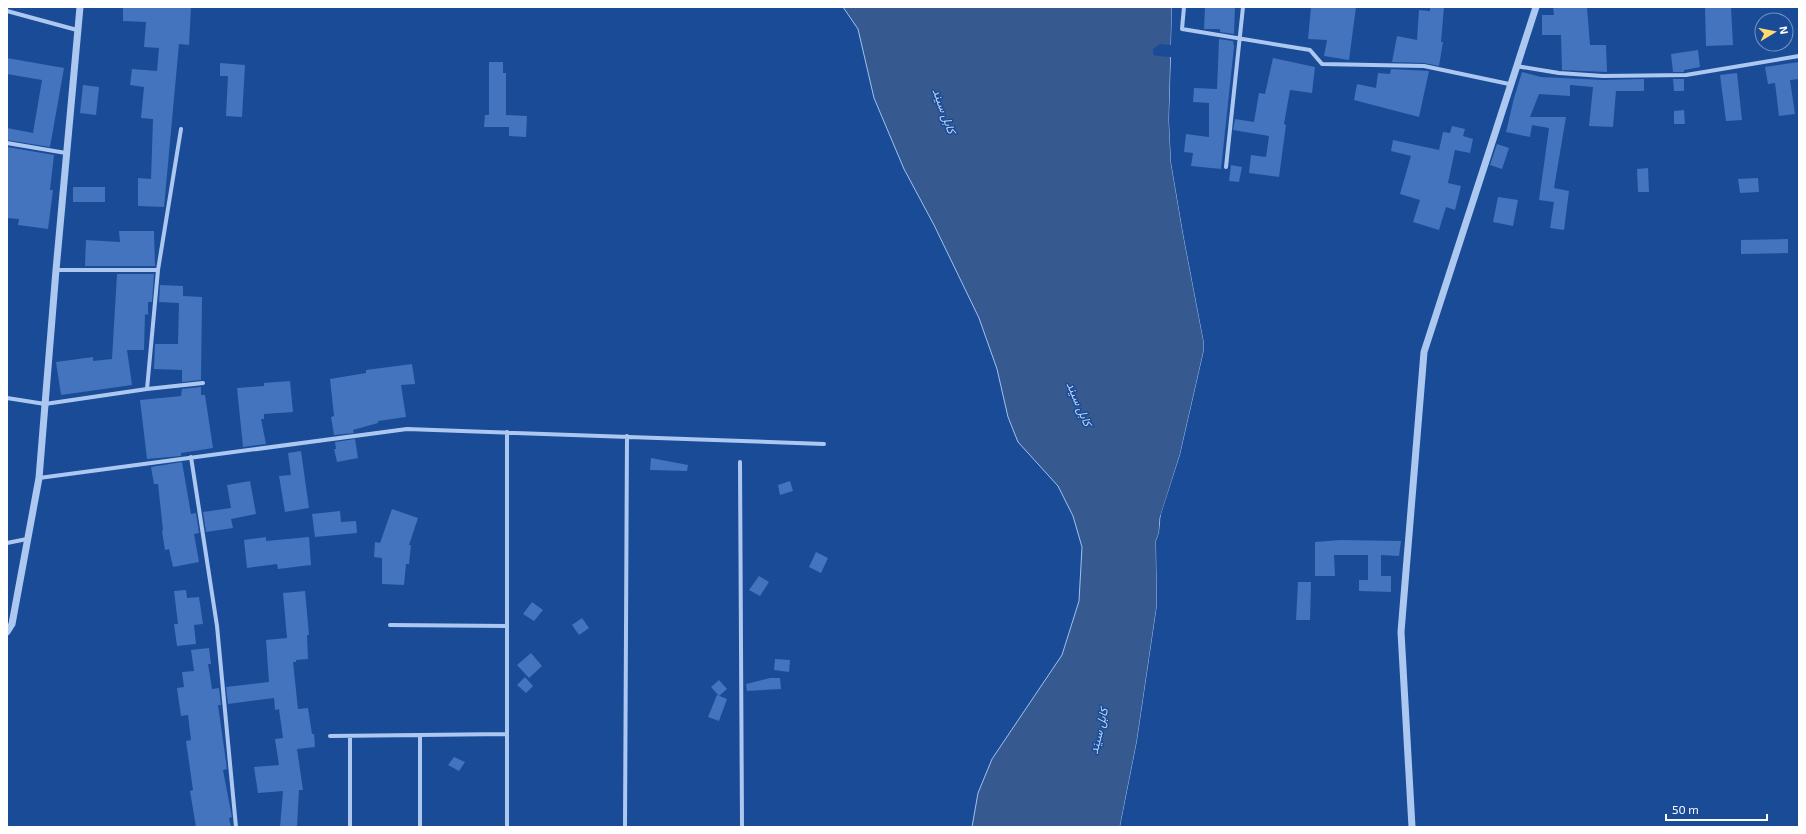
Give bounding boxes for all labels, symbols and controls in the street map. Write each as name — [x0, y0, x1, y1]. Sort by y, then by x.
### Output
north arrow — [1754, 12, 1794, 52]
text: N — [1777, 25, 1791, 35]
water label: کابل سيند — [929, 86, 960, 138]
water label: کابل سيند — [1063, 379, 1097, 431]
water label: کابل سيند — [1086, 704, 1112, 755]
scale bar — [1666, 796, 1767, 822]
text: 50 m — [1672, 802, 1699, 816]

